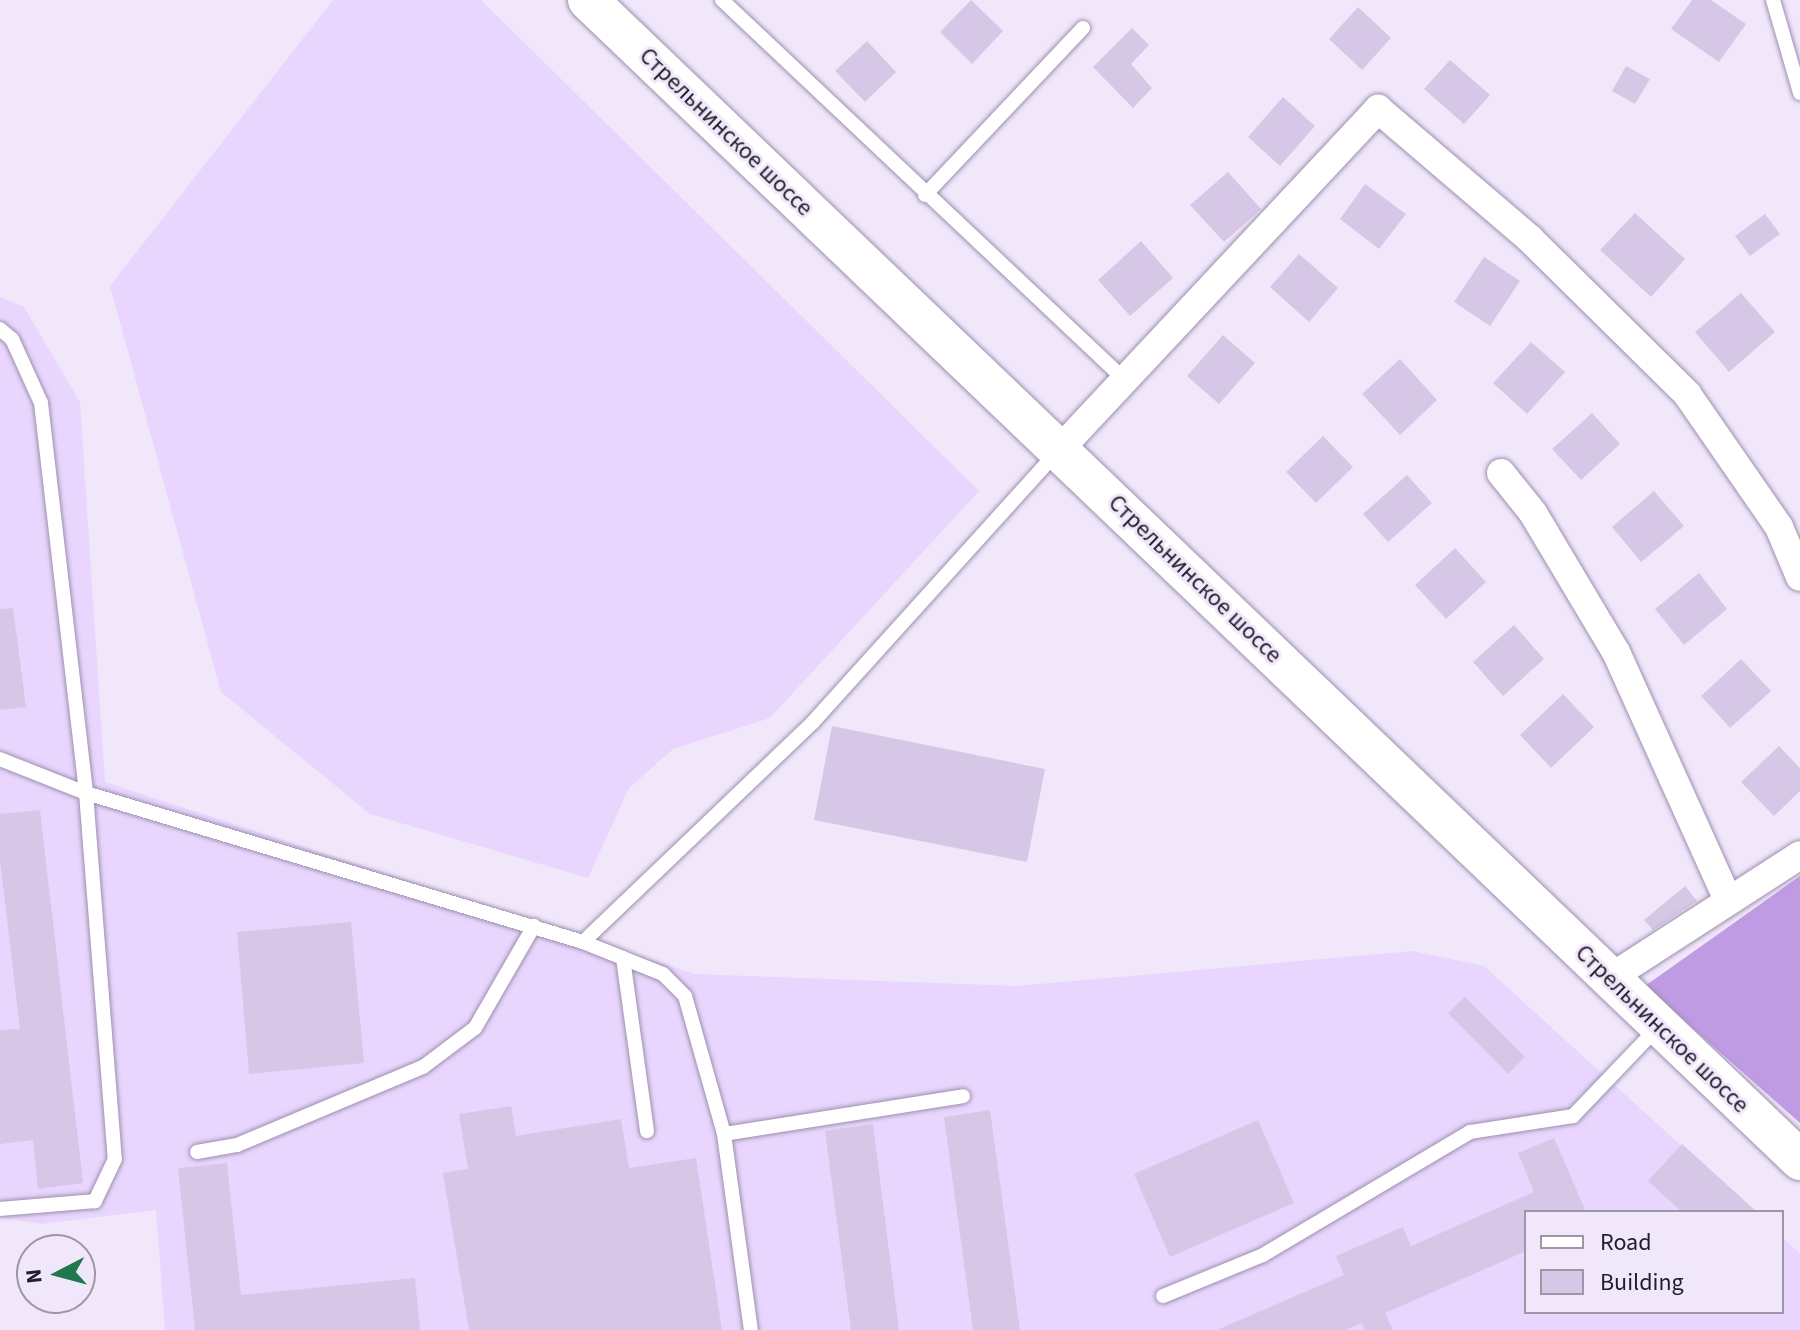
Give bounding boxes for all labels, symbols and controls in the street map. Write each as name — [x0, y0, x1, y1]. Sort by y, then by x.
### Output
street label: Стрельнинское шоссе — [633, 42, 819, 222]
street label: Стрельнинское шоссе — [1102, 489, 1288, 669]
street label: Стрельнинское шоссе — [1569, 939, 1755, 1119]
legend — [1524, 1210, 1784, 1314]
text: Road — [1600, 1225, 1652, 1260]
north arrow — [16, 1234, 96, 1314]
text: Building — [1600, 1265, 1684, 1300]
text: N — [17, 1267, 51, 1285]

